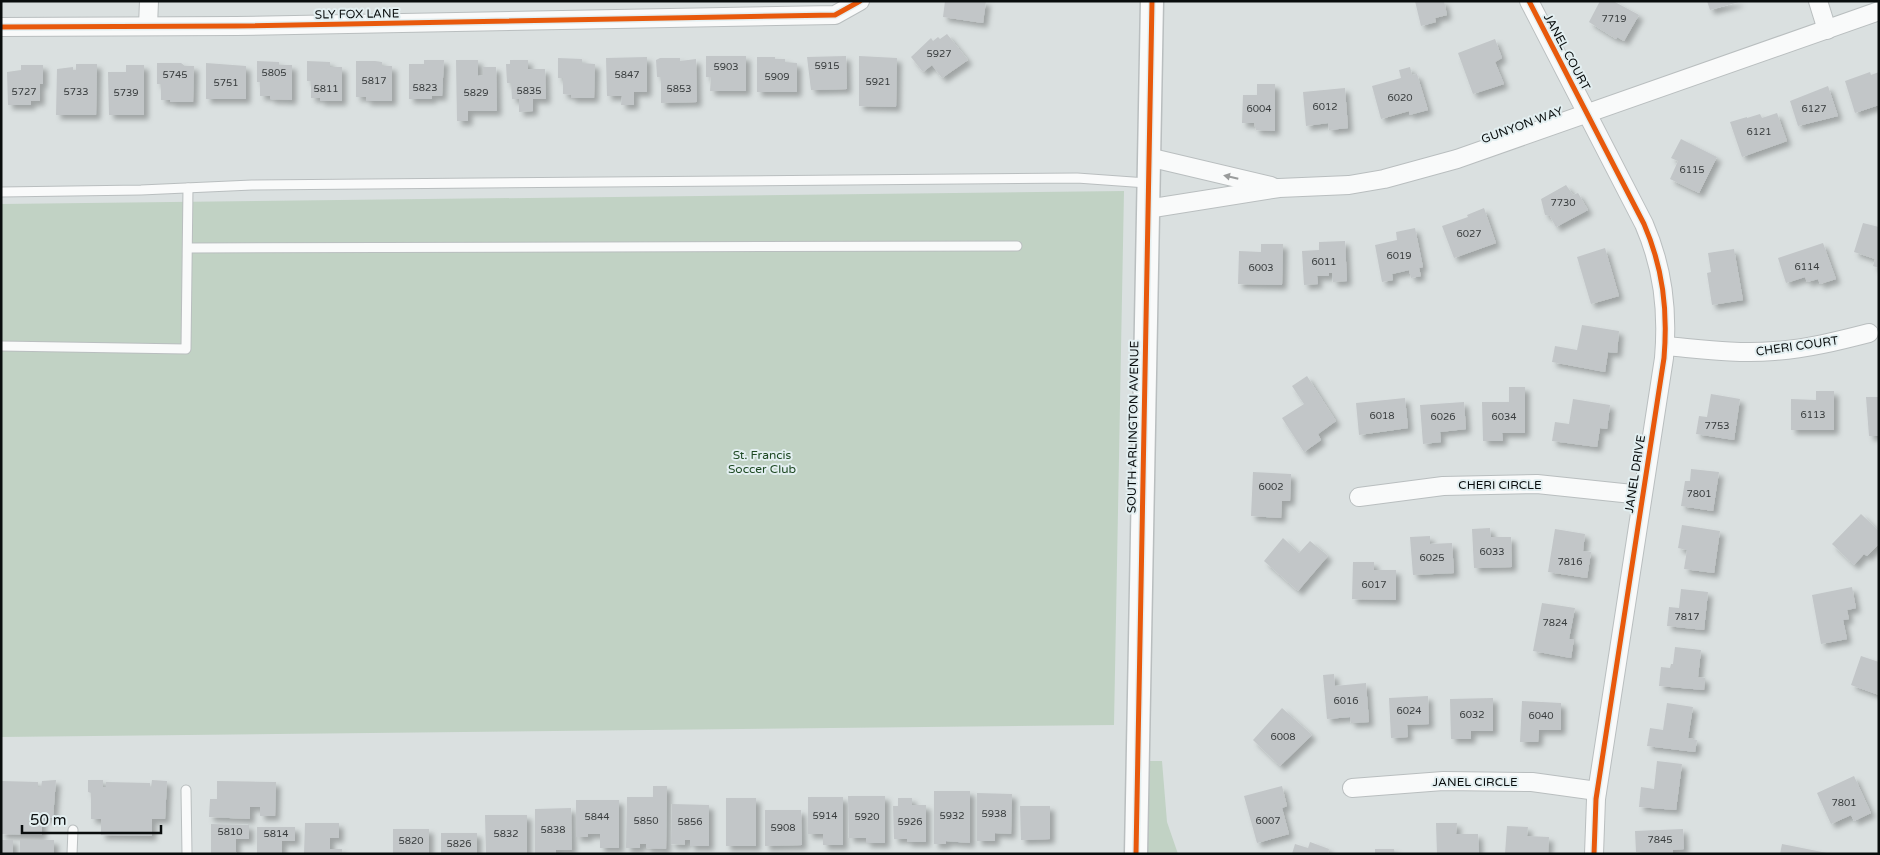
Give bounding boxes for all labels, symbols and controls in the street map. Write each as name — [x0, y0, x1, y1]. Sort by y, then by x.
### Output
street label: SLY FOX LANE — [315, 6, 400, 22]
street label: JANEL COURT — [1541, 11, 1593, 93]
house number: 7719 — [1601, 13, 1627, 25]
house number: 5927 — [926, 48, 952, 60]
house number: 5915 — [814, 60, 840, 72]
house number: 5903 — [713, 61, 739, 73]
house number: 5805 — [261, 67, 287, 79]
house number: 5745 — [162, 69, 188, 81]
house number: 5847 — [614, 69, 640, 81]
house number: 5909 — [764, 71, 790, 83]
house number: 5817 — [361, 75, 387, 87]
house number: 5921 — [865, 76, 891, 88]
house number: 5751 — [213, 77, 239, 89]
house number: 5823 — [412, 82, 438, 94]
house number: 5811 — [313, 83, 339, 95]
house number: 5853 — [666, 83, 692, 95]
house number: 5835 — [516, 85, 542, 97]
house number: 5727 — [11, 86, 37, 98]
house number: 5733 — [63, 86, 89, 98]
house number: 5739 — [113, 87, 139, 99]
house number: 5829 — [463, 87, 489, 99]
house number: 6020 — [1387, 92, 1413, 104]
house number: 6012 — [1312, 101, 1338, 113]
house number: 6004 — [1246, 103, 1272, 115]
house number: 6127 — [1801, 103, 1827, 115]
street label: GUNYON WAY — [1479, 104, 1565, 146]
house number: 6121 — [1746, 126, 1772, 138]
house number: 6115 — [1679, 164, 1705, 176]
one-way arrow — [1224, 173, 1239, 181]
house number: 7730 — [1550, 197, 1576, 209]
house number: 6027 — [1456, 228, 1482, 240]
house number: 6019 — [1386, 250, 1412, 262]
house number: 6011 — [1311, 256, 1337, 268]
house number: 6114 — [1794, 261, 1820, 273]
house number: 6003 — [1248, 262, 1274, 274]
street label: CHERI COURT — [1755, 333, 1840, 359]
street label: SOUTH ARLINGTON AVENUE — [1124, 340, 1142, 513]
house number: 6113 — [1800, 409, 1826, 421]
house number: 6018 — [1369, 410, 1395, 422]
house number: 6026 — [1430, 411, 1456, 423]
house number: 6034 — [1491, 411, 1517, 423]
house number: 7753 — [1704, 420, 1730, 432]
street label: JANEL DRIVE — [1622, 434, 1648, 514]
park label: St. Francis Soccer Club — [728, 448, 796, 476]
street label: CHERI CIRCLE — [1458, 478, 1542, 492]
house number: 6002 — [1258, 481, 1284, 493]
house number: 7801 — [1686, 488, 1712, 500]
house number: 6033 — [1479, 546, 1505, 558]
house number: 6025 — [1419, 552, 1445, 564]
house number: 7816 — [1557, 556, 1583, 568]
house number: 6017 — [1361, 579, 1387, 591]
house number: 7817 — [1674, 611, 1700, 623]
house number: 7824 — [1542, 617, 1568, 629]
house number: 6016 — [1333, 695, 1359, 707]
house number: 6024 — [1396, 705, 1422, 717]
house number: 6032 — [1459, 709, 1485, 721]
house number: 6040 — [1528, 710, 1554, 722]
house number: 6008 — [1270, 731, 1296, 743]
street label: JANEL CIRCLE — [1432, 775, 1518, 789]
house number: 7801 — [1831, 797, 1857, 809]
scale bar — [22, 802, 161, 834]
house number: 5938 — [981, 808, 1007, 820]
house number: 5914 — [812, 810, 838, 822]
house number: 5932 — [939, 810, 965, 822]
text: 50 m — [30, 811, 67, 829]
house number: 5844 — [584, 811, 610, 823]
house number: 5920 — [854, 811, 880, 823]
house number: 5850 — [633, 815, 659, 827]
house number: 6007 — [1255, 815, 1281, 827]
house number: 5856 — [677, 816, 703, 828]
house number: 5926 — [897, 816, 923, 828]
house number: 5908 — [770, 822, 796, 834]
house number: 5838 — [540, 824, 566, 836]
house number: 5810 — [217, 826, 243, 838]
house number: 5814 — [263, 828, 289, 840]
house number: 5832 — [493, 828, 519, 840]
house number: 7845 — [1647, 834, 1673, 846]
house number: 5820 — [398, 835, 424, 847]
house number: 5826 — [446, 838, 472, 850]

